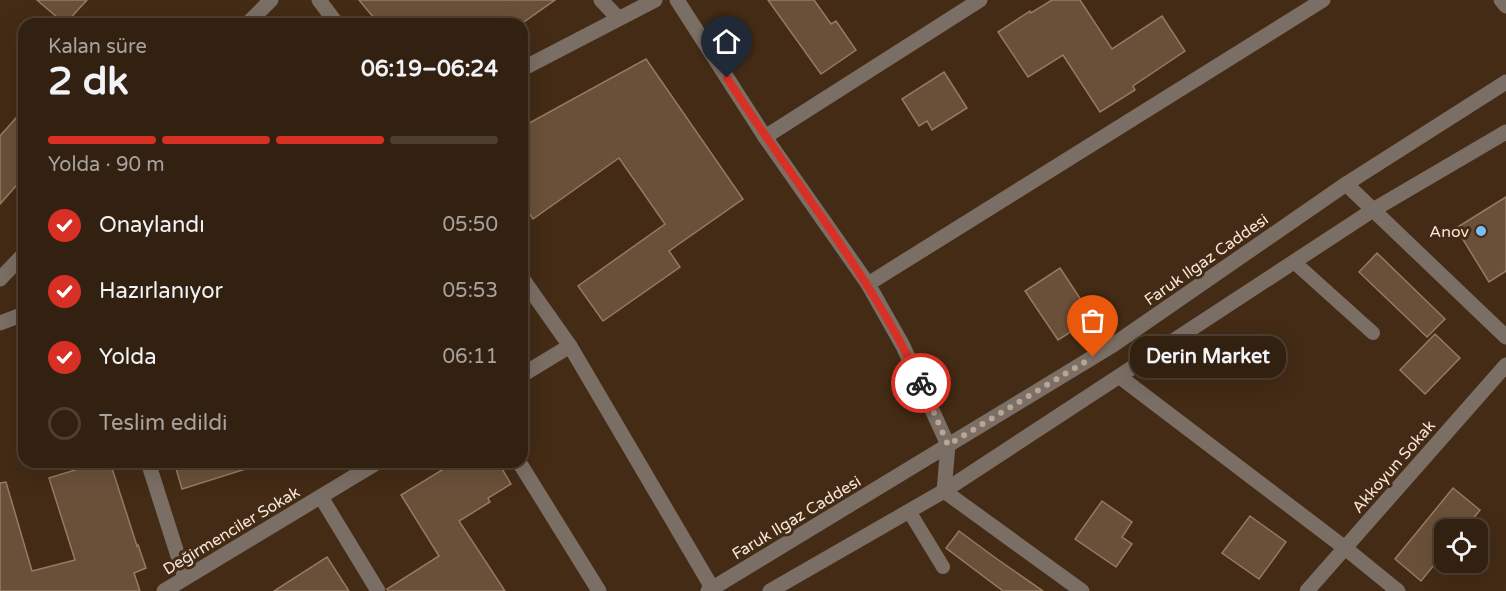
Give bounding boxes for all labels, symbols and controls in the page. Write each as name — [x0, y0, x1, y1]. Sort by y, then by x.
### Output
pin — [701, 16, 752, 78]
icon: home — [710, 25, 743, 58]
text: Kalan süre — [48, 35, 147, 59]
text: 06:19–06:24 — [361, 56, 498, 82]
text: 2 dk — [48, 58, 129, 105]
text: Yolda · 90 m — [48, 153, 165, 177]
icon: check — [48, 209, 81, 242]
street label: Faruk Ilgaz Caddesi — [1141, 210, 1272, 310]
text: Onaylandı — [99, 212, 205, 238]
text: 05:50 — [443, 213, 498, 237]
place label: Anov — [1429, 222, 1470, 242]
marker: Anov — [1474, 224, 1488, 238]
icon: check — [48, 275, 81, 308]
text: Hazırlanıyor — [99, 278, 223, 304]
text: 05:53 — [443, 279, 498, 303]
pin — [1067, 295, 1118, 357]
icon: bag — [1076, 304, 1109, 337]
callout: Derin Market — [1129, 336, 1285, 378]
icon: check — [48, 341, 81, 374]
text: Yolda — [99, 344, 157, 370]
text: 06:11 — [443, 345, 498, 369]
text: Derin Market — [1146, 345, 1270, 369]
courier — [891, 353, 951, 413]
icon: bike — [905, 367, 938, 400]
text: Teslim edildi — [99, 410, 228, 436]
street label: Akkoyun Sokak — [1348, 416, 1440, 517]
street label: Faruk Ilgaz Caddesi — [728, 471, 865, 564]
street label: Değirmenciler Sokak — [159, 482, 304, 580]
map controls — [1434, 519, 1488, 573]
button: locate — [1434, 519, 1488, 573]

